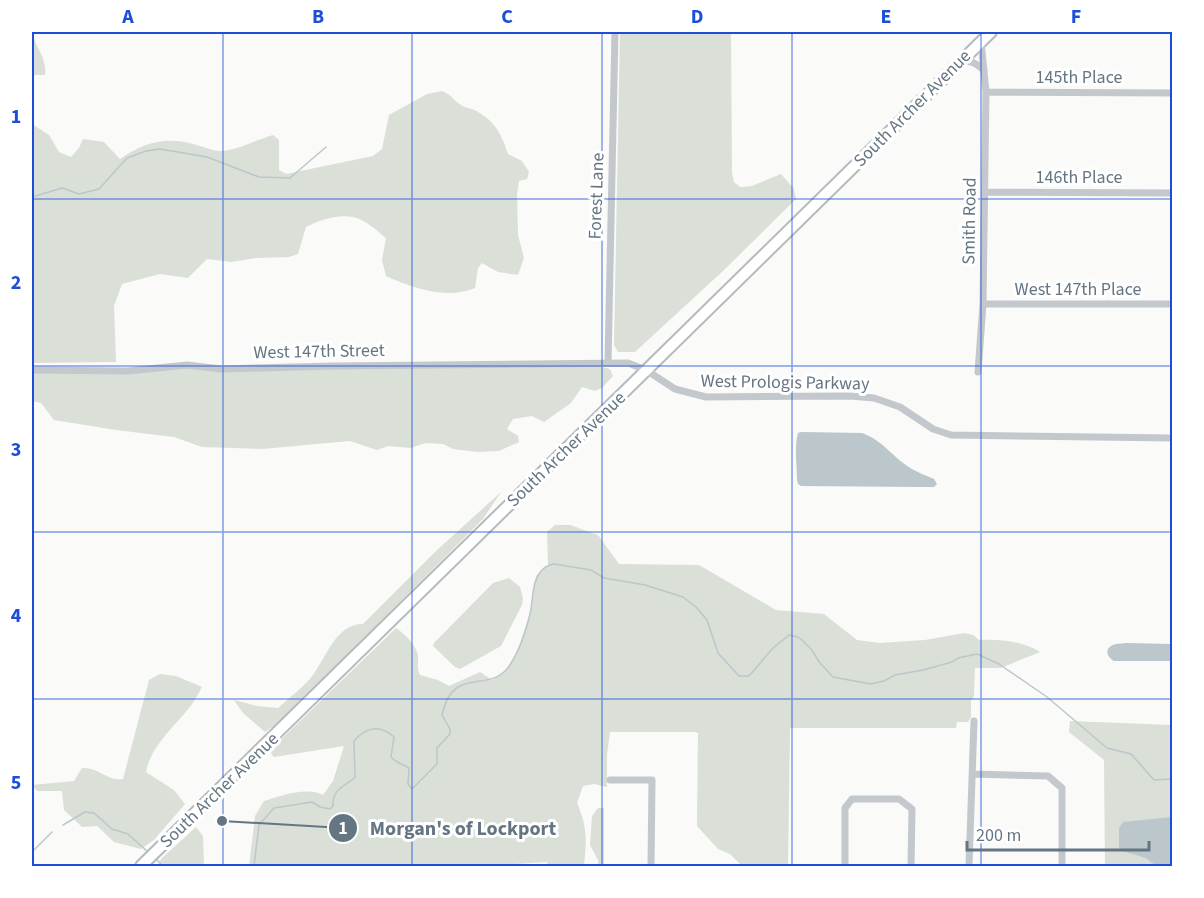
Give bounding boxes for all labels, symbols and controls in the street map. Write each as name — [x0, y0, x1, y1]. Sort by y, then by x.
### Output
text: A — [121, 3, 134, 31]
text: B — [312, 3, 324, 31]
text: C — [501, 3, 513, 31]
text: D — [691, 3, 703, 31]
text: E — [881, 3, 891, 31]
text: F — [1071, 3, 1081, 31]
street label: South Archer Avenue — [848, 44, 977, 173]
street label: 145th Place — [1036, 65, 1123, 90]
text: 1 — [11, 103, 21, 131]
street label: Forest Lane — [582, 152, 611, 240]
street label: 146th Place — [1036, 165, 1123, 190]
street label: Smith Road — [956, 177, 983, 265]
text: 2 — [11, 269, 21, 297]
street label: West 147th Place — [1015, 277, 1141, 302]
street label: West 147th Street — [253, 338, 385, 365]
street label: West Prologis Parkway — [700, 369, 870, 396]
street label: South Archer Avenue — [501, 386, 631, 513]
text: 3 — [11, 436, 21, 464]
text: 4 — [11, 602, 22, 630]
street label: South Archer Avenue — [154, 727, 284, 854]
text: 5 — [11, 769, 21, 797]
callout: Morgan's of Lockport — [328, 809, 568, 847]
scale bar — [967, 814, 1148, 852]
text: Morgan's of Lockport — [370, 815, 557, 843]
text: 1 — [338, 816, 348, 841]
text: 200 m — [976, 823, 1021, 848]

